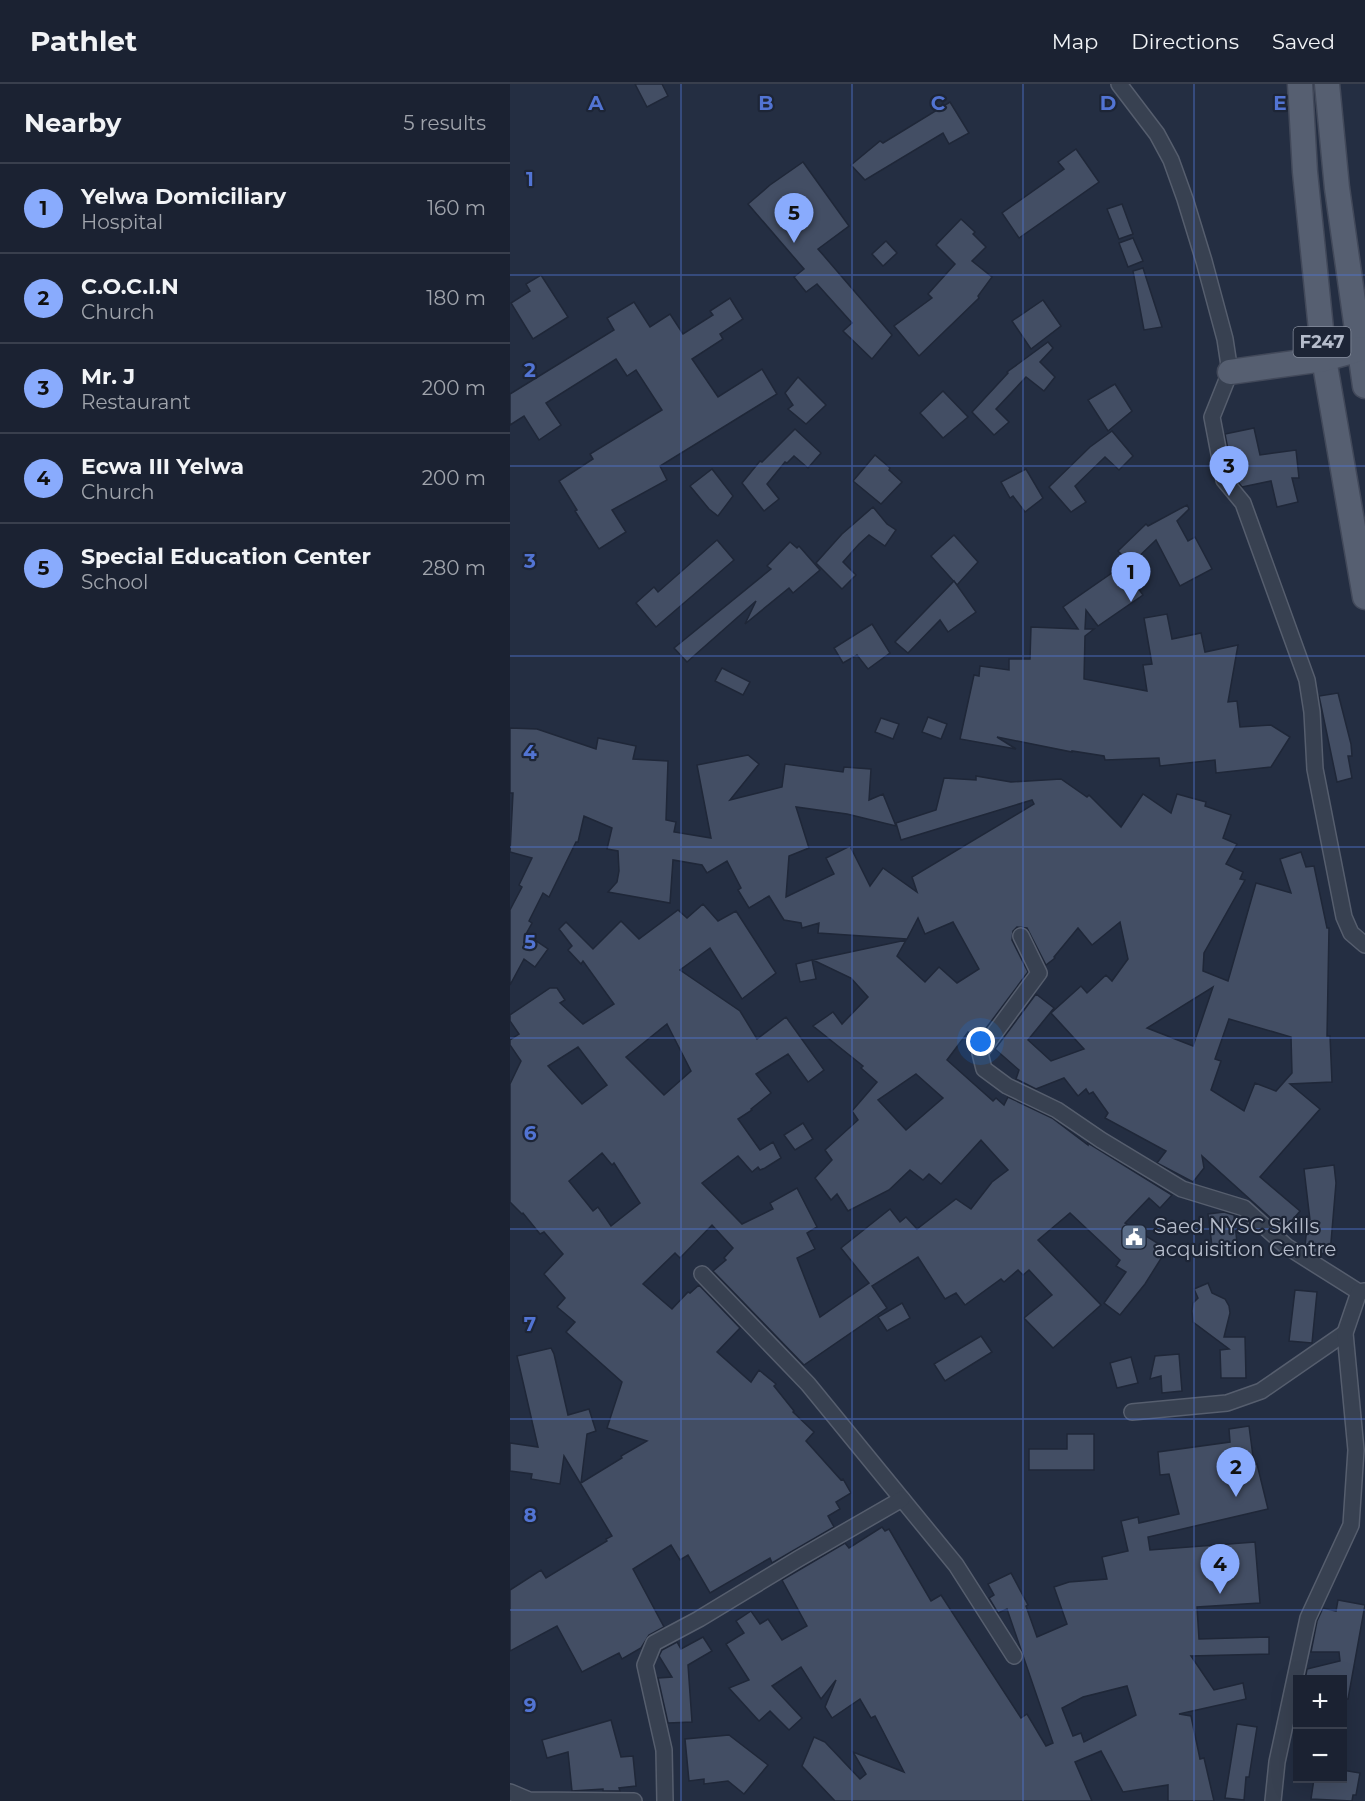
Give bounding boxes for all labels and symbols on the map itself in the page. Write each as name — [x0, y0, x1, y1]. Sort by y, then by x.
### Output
text: A — [587, 91, 604, 115]
text: B — [758, 91, 774, 115]
text: C — [931, 91, 946, 115]
text: D — [1100, 91, 1116, 115]
text: E — [1273, 91, 1287, 115]
text: 1 — [526, 167, 534, 191]
pin: 5 — [774, 194, 814, 243]
road number: F247 — [1294, 327, 1350, 357]
text: 2 — [524, 358, 536, 382]
pin: 3 — [1210, 446, 1248, 496]
text: 3 — [523, 549, 536, 573]
pin: 1 — [1112, 552, 1150, 602]
text: 4 — [523, 740, 537, 764]
text: 5 — [524, 930, 536, 954]
your location — [966, 1027, 995, 1056]
text: 6 — [524, 1121, 537, 1145]
place label: Saed NYSC Skills acquisition Centre — [1154, 1214, 1336, 1261]
public building icon: Saed NYSC Skills acquisition Centre — [1119, 1222, 1149, 1252]
text: 7 — [524, 1312, 536, 1336]
pin: 2 — [1216, 1448, 1256, 1497]
text: 8 — [523, 1503, 537, 1527]
pin: 4 — [1200, 1544, 1240, 1594]
text: 9 — [524, 1693, 536, 1717]

